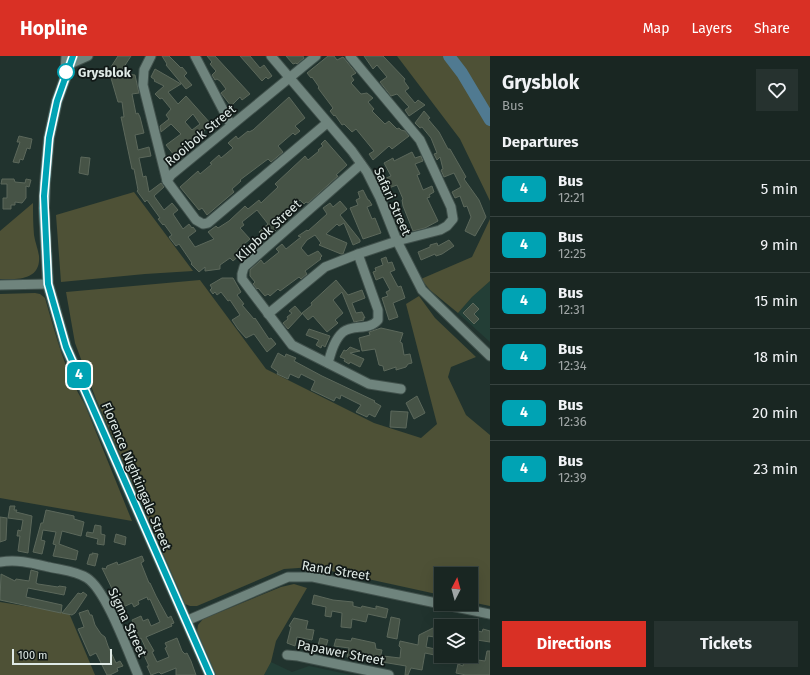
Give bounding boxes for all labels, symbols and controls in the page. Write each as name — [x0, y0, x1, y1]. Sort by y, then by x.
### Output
text: Hopline — [20, 17, 88, 40]
text: Map — [643, 20, 669, 37]
text: Layers — [691, 20, 732, 37]
text: Share — [754, 20, 790, 37]
marker: Grysblok — [57, 63, 75, 81]
place label: Grysblok — [78, 65, 132, 80]
button: heart — [756, 69, 798, 111]
text: Grysblok — [502, 71, 579, 94]
text: Bus — [502, 98, 524, 113]
street label: Rooibok Street — [162, 101, 239, 169]
text: Departures — [502, 133, 579, 151]
street label: Safari Street — [371, 165, 414, 238]
text: Bus — [558, 172, 583, 190]
text: 4 — [520, 180, 528, 197]
text: 5 min — [761, 180, 798, 198]
text: 12:21 — [558, 190, 585, 205]
street label: Klipbok Street — [233, 196, 304, 264]
text: Bus — [558, 228, 583, 246]
text: 4 — [520, 236, 528, 253]
text: 9 min — [760, 236, 798, 254]
text: 12:25 — [558, 246, 586, 261]
text: Bus — [558, 284, 583, 302]
text: 4 — [520, 292, 528, 309]
text: 15 min — [754, 292, 798, 310]
text: 12:31 — [558, 302, 585, 317]
text: Bus — [558, 340, 583, 358]
text: 4 — [520, 348, 528, 365]
text: 18 min — [753, 348, 798, 366]
text: 12:34 — [558, 358, 587, 373]
line badge: 4 — [66, 362, 92, 388]
text: 4 — [75, 366, 83, 383]
text: Bus — [558, 396, 583, 414]
street label: Florence Nightingale Street — [99, 400, 175, 553]
text: 4 — [520, 404, 528, 421]
text: 20 min — [752, 404, 798, 422]
text: 12:36 — [558, 414, 587, 429]
text: Bus — [558, 452, 583, 470]
text: 4 — [520, 460, 528, 477]
text: 23 min — [753, 460, 798, 478]
text: 12:39 — [558, 470, 586, 485]
street label: Rand Street — [301, 558, 371, 583]
north arrow — [434, 567, 478, 611]
map controls — [434, 567, 478, 663]
street label: Sigma Street — [105, 585, 150, 659]
button: layers — [434, 619, 478, 663]
button: Directions — [502, 621, 646, 667]
button: Tickets — [654, 621, 798, 667]
street label: Papawer Street — [296, 637, 386, 668]
scale bar — [12, 647, 112, 666]
text: 100 m — [18, 649, 47, 662]

